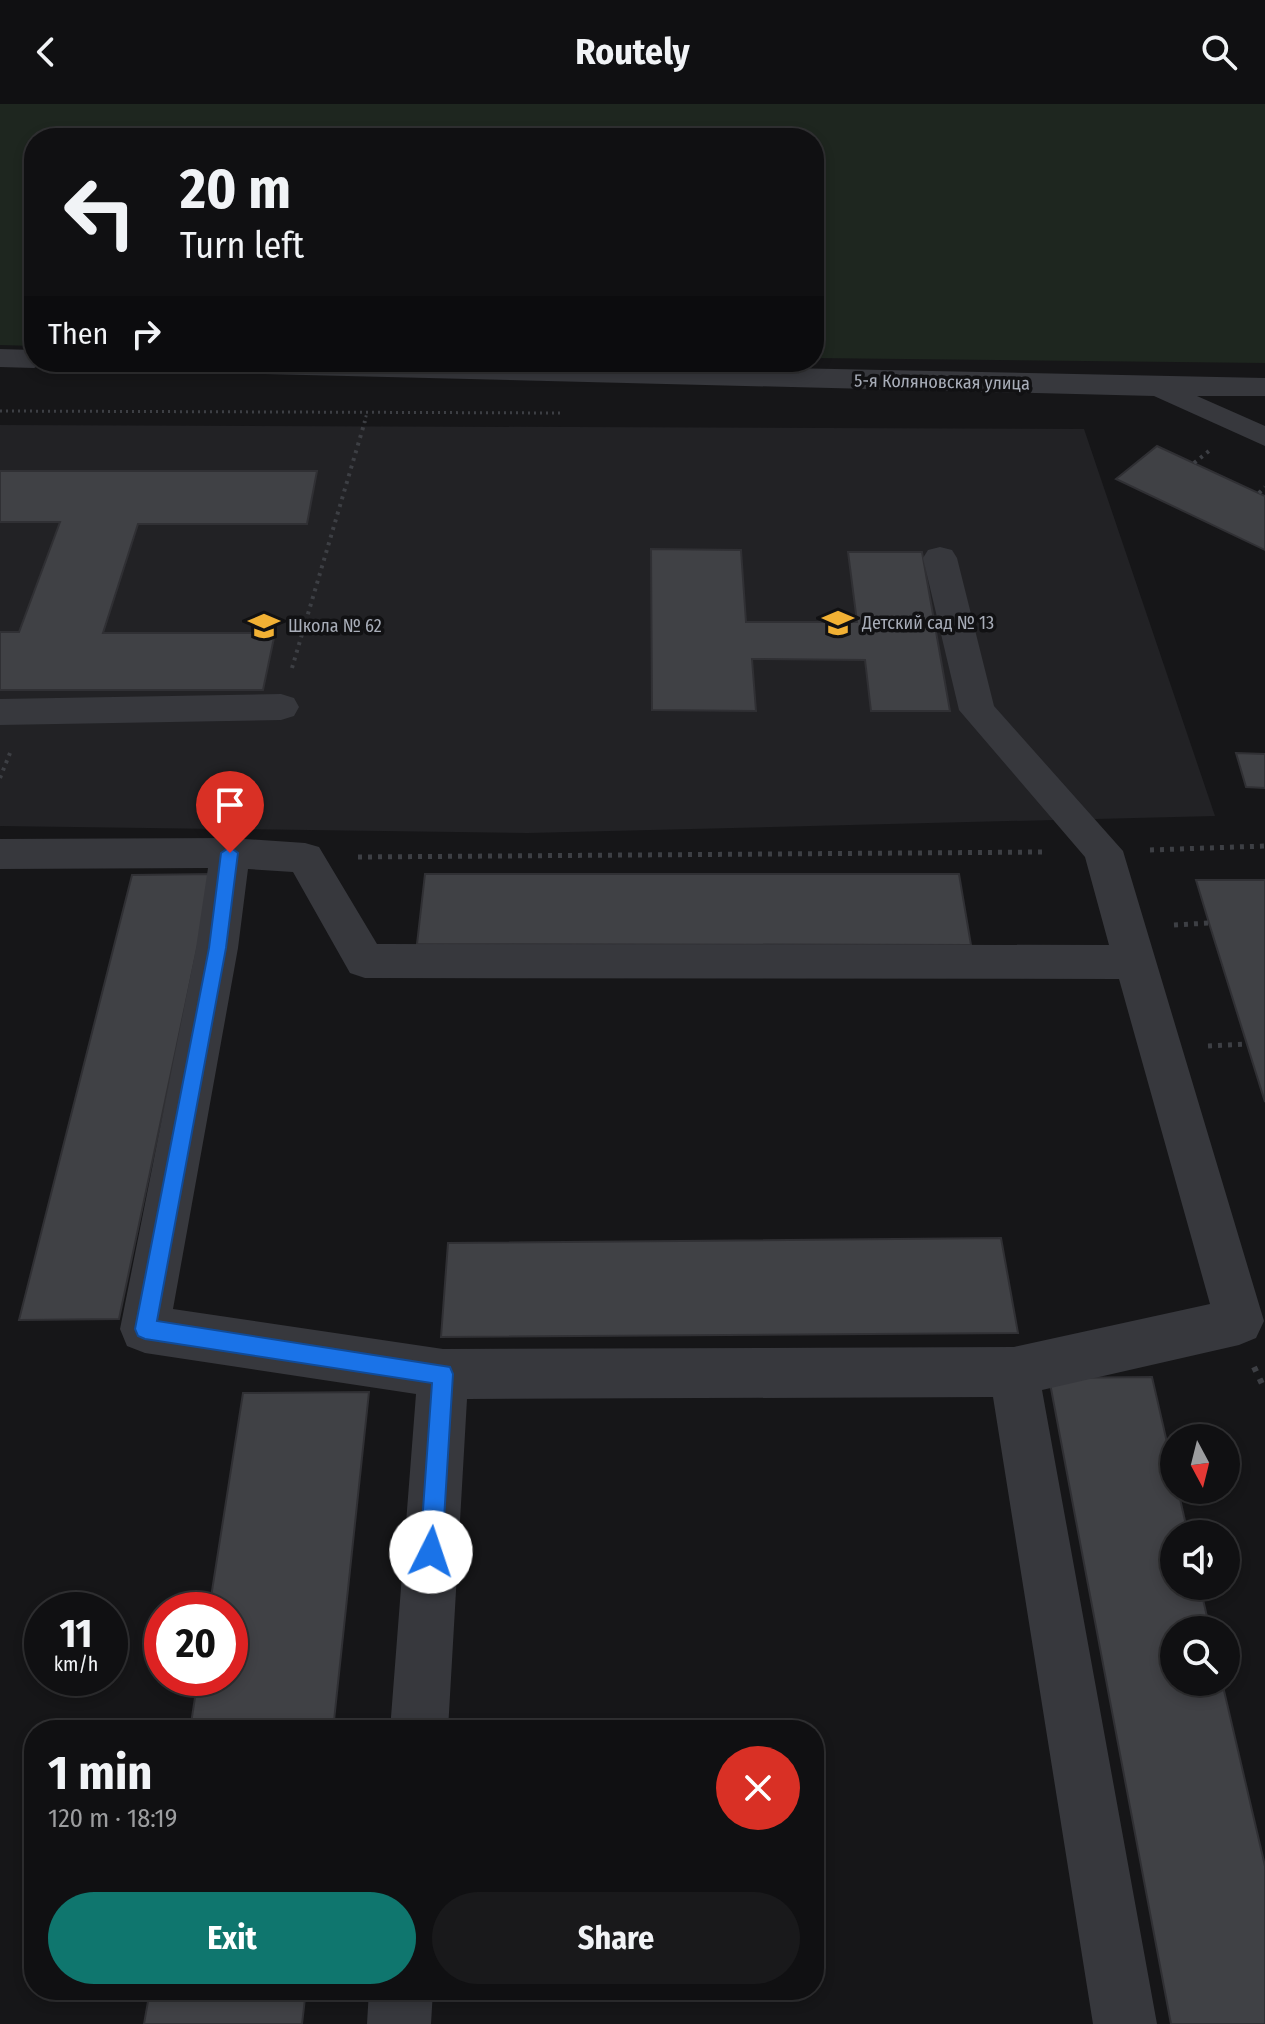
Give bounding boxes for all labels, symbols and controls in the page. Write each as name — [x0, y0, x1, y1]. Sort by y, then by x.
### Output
icon: back — [24, 30, 68, 74]
text: Routely — [575, 30, 690, 74]
icon: search — [1197, 30, 1241, 74]
text: 20 m — [180, 156, 291, 223]
icon: left — [48, 160, 152, 264]
text: Turn left — [180, 224, 304, 268]
icon: right — [124, 312, 168, 356]
text: Then — [48, 316, 108, 352]
street label: 5-я Коляновская улица — [854, 369, 1030, 395]
school or university icon: Детский сад № 13 — [821, 606, 855, 640]
school or university icon: Школа № 62 — [247, 609, 281, 643]
place label: Детский сад № 13 — [861, 612, 994, 634]
place label: Школа № 62 — [288, 615, 382, 637]
pin — [196, 771, 264, 853]
icon: arrive — [208, 783, 252, 827]
north arrow — [1160, 1424, 1240, 1504]
map controls — [1160, 1424, 1240, 1696]
position arrow — [389, 1510, 473, 1594]
button: sound — [1160, 1520, 1240, 1600]
speed limit sign: 20 — [144, 1592, 248, 1696]
text: 11 — [59, 1610, 93, 1658]
button: search — [1160, 1616, 1240, 1696]
text: km/h — [54, 1652, 98, 1676]
text: 1 min — [48, 1744, 153, 1802]
button: close — [716, 1746, 800, 1830]
text: 120 m · 18:19 — [48, 1803, 177, 1834]
button: Exit — [48, 1892, 416, 1984]
button: Share — [432, 1892, 800, 1984]

